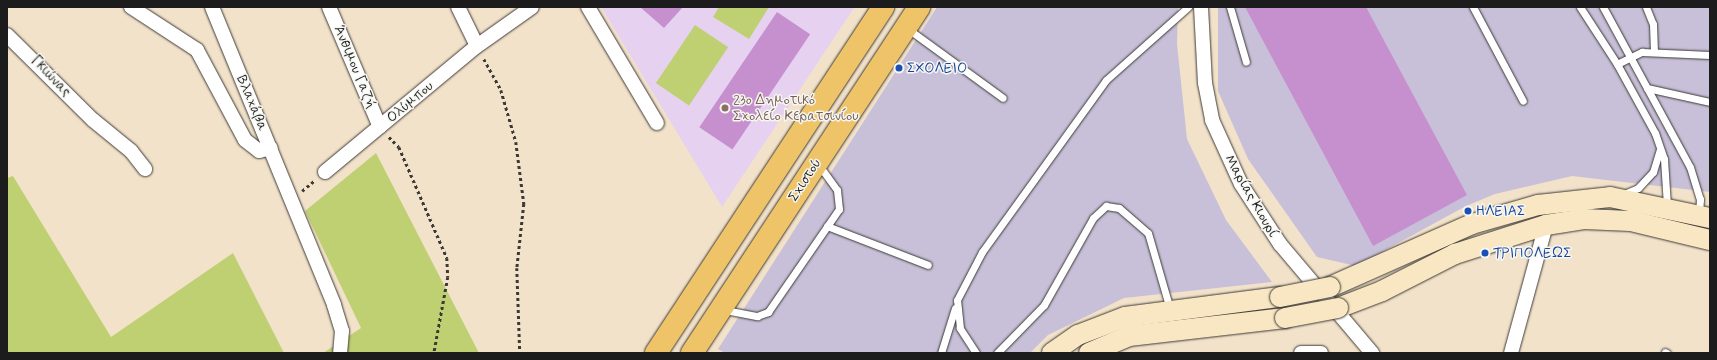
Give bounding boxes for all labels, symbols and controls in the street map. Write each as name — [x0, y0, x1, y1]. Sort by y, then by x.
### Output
street label: Άνθιμου Γαζή — [330, 23, 380, 111]
street label: Γκιώνας — [27, 52, 75, 100]
place label: ΣΧΟΛΕΙΟ — [907, 60, 967, 76]
marker: ΣΧΟΛΕΙΟ — [894, 63, 904, 73]
street label: Βλαχάβα — [233, 73, 271, 133]
street label: Ολύμπου — [383, 78, 437, 126]
place label: 23o Δημοτικό Σχολείο Κερατσινίου — [733, 92, 859, 124]
marker: 23o Δημοτικό Σχολείο Κερατσινίου — [720, 103, 730, 113]
street label: Μαρίας Κιουρί — [1221, 152, 1281, 240]
street label: Σχιστού — [785, 155, 825, 205]
place label: ΗΛΕΙΑΣ — [1476, 203, 1525, 219]
marker: ΗΛΕΙΑΣ — [1463, 206, 1473, 216]
place label: ΤΡΙΠΟΛΕΩΣ — [1493, 245, 1572, 261]
marker: ΤΡΙΠΟΛΕΩΣ — [1480, 248, 1490, 258]

